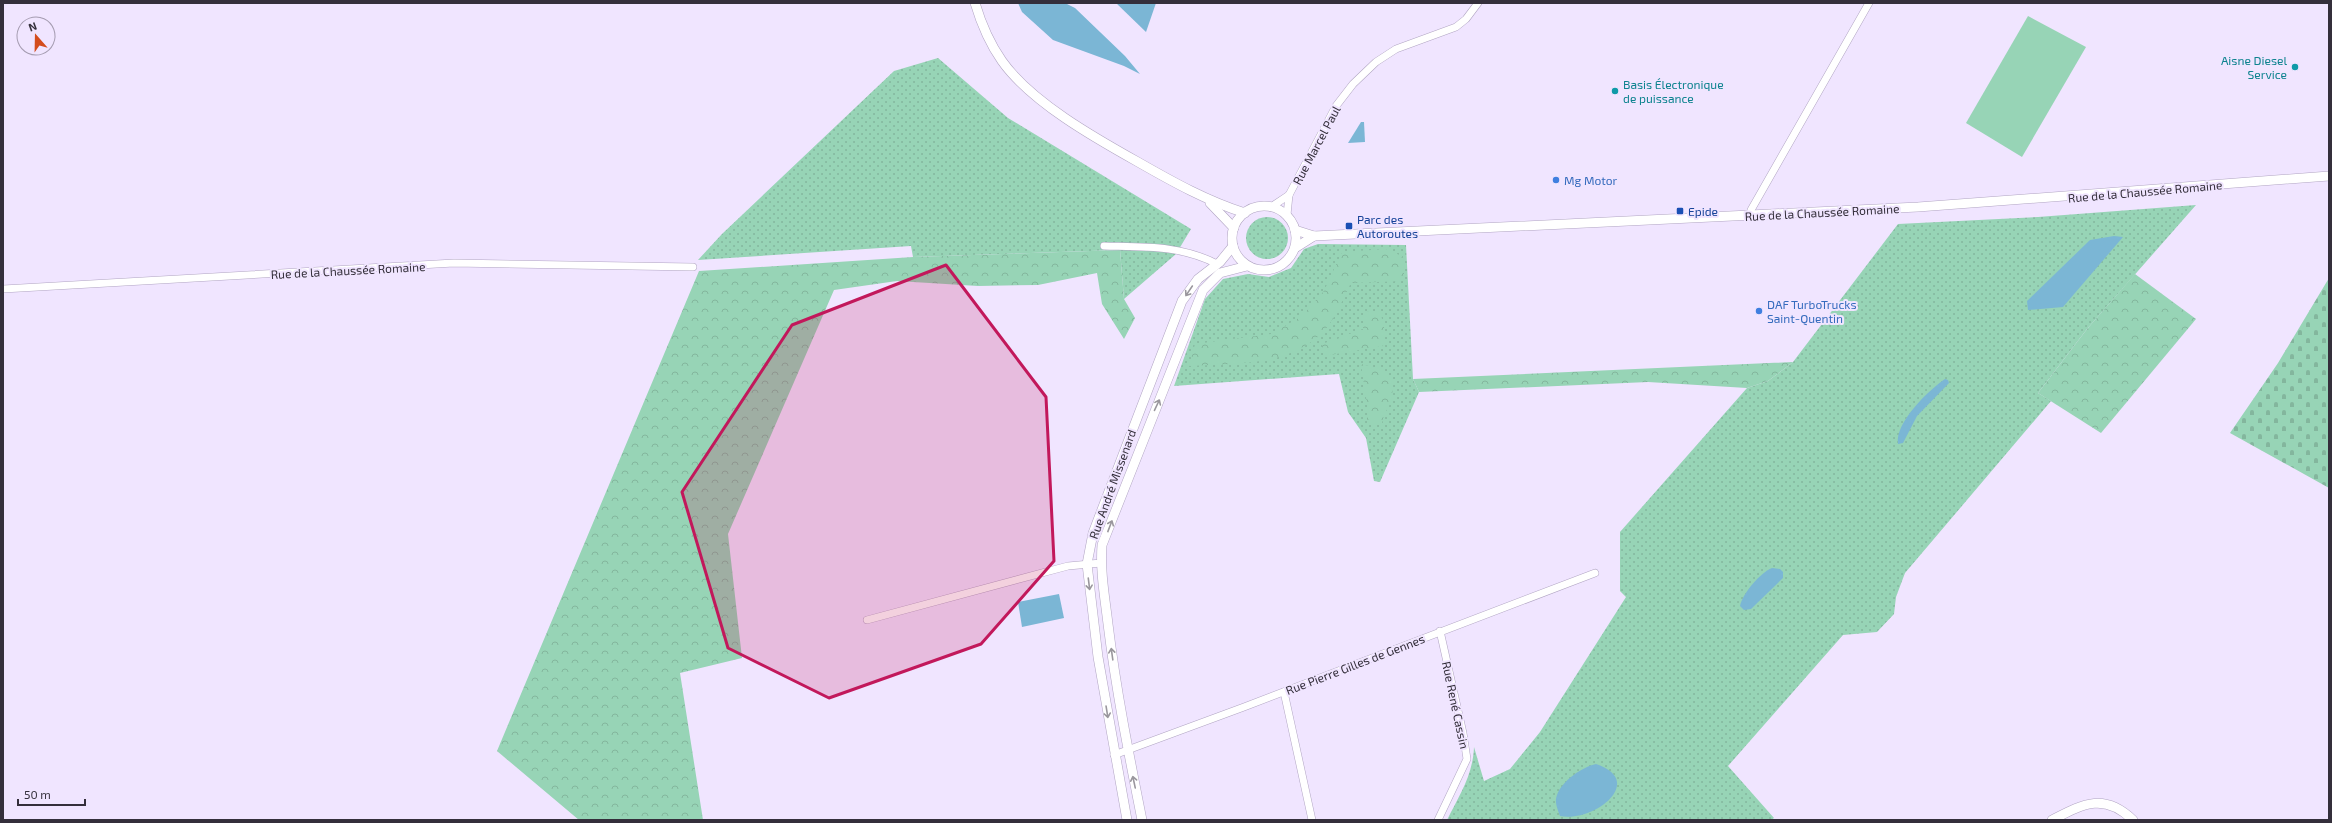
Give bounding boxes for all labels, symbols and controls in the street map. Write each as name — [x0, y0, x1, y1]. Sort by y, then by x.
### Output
north arrow — [16, 16, 56, 56]
text: N — [26, 19, 38, 34]
place label: Aisne Diesel Service — [2221, 53, 2287, 81]
marker: Aisne Diesel Service — [2290, 62, 2300, 72]
place label: Basis Électronique de puissance — [1623, 77, 1724, 105]
marker: Basis Électronique de puissance — [1610, 86, 1620, 96]
street label: Rue Marcel Paul — [1289, 103, 1343, 187]
place label: Mg Motor — [1564, 173, 1618, 187]
marker: Mg Motor — [1551, 175, 1561, 185]
street label: Rue de la Chaussée Romaine — [2067, 177, 2223, 205]
street label: Rue de la Chaussée Romaine — [1744, 201, 1900, 223]
place label: Epide — [1688, 204, 1718, 218]
marker: Epide — [1675, 206, 1685, 216]
place label: Parc des Autoroutes — [1357, 212, 1418, 240]
marker: Parc des Autoroutes — [1344, 221, 1354, 231]
street label: Rue de la Chaussée Romaine — [270, 259, 426, 281]
one-way arrow — [1185, 285, 1193, 296]
place label: DAF TurboTrucks Saint-Quentin — [1767, 297, 1857, 326]
marker: DAF TurboTrucks Saint-Quentin — [1754, 306, 1764, 316]
one-way arrow — [1154, 399, 1161, 411]
street label: Rue André Missenard — [1086, 427, 1138, 541]
one-way arrow — [1106, 520, 1114, 532]
one-way arrow — [1085, 577, 1093, 590]
street label: Rue Pierre Gilles de Gennes — [1284, 631, 1426, 697]
one-way arrow — [1108, 648, 1116, 661]
street label: Rue René Cassin — [1440, 660, 1472, 750]
one-way arrow — [1103, 706, 1111, 719]
one-way arrow — [1130, 776, 1138, 789]
scale bar — [18, 781, 85, 807]
text: 50 m — [24, 787, 51, 801]

